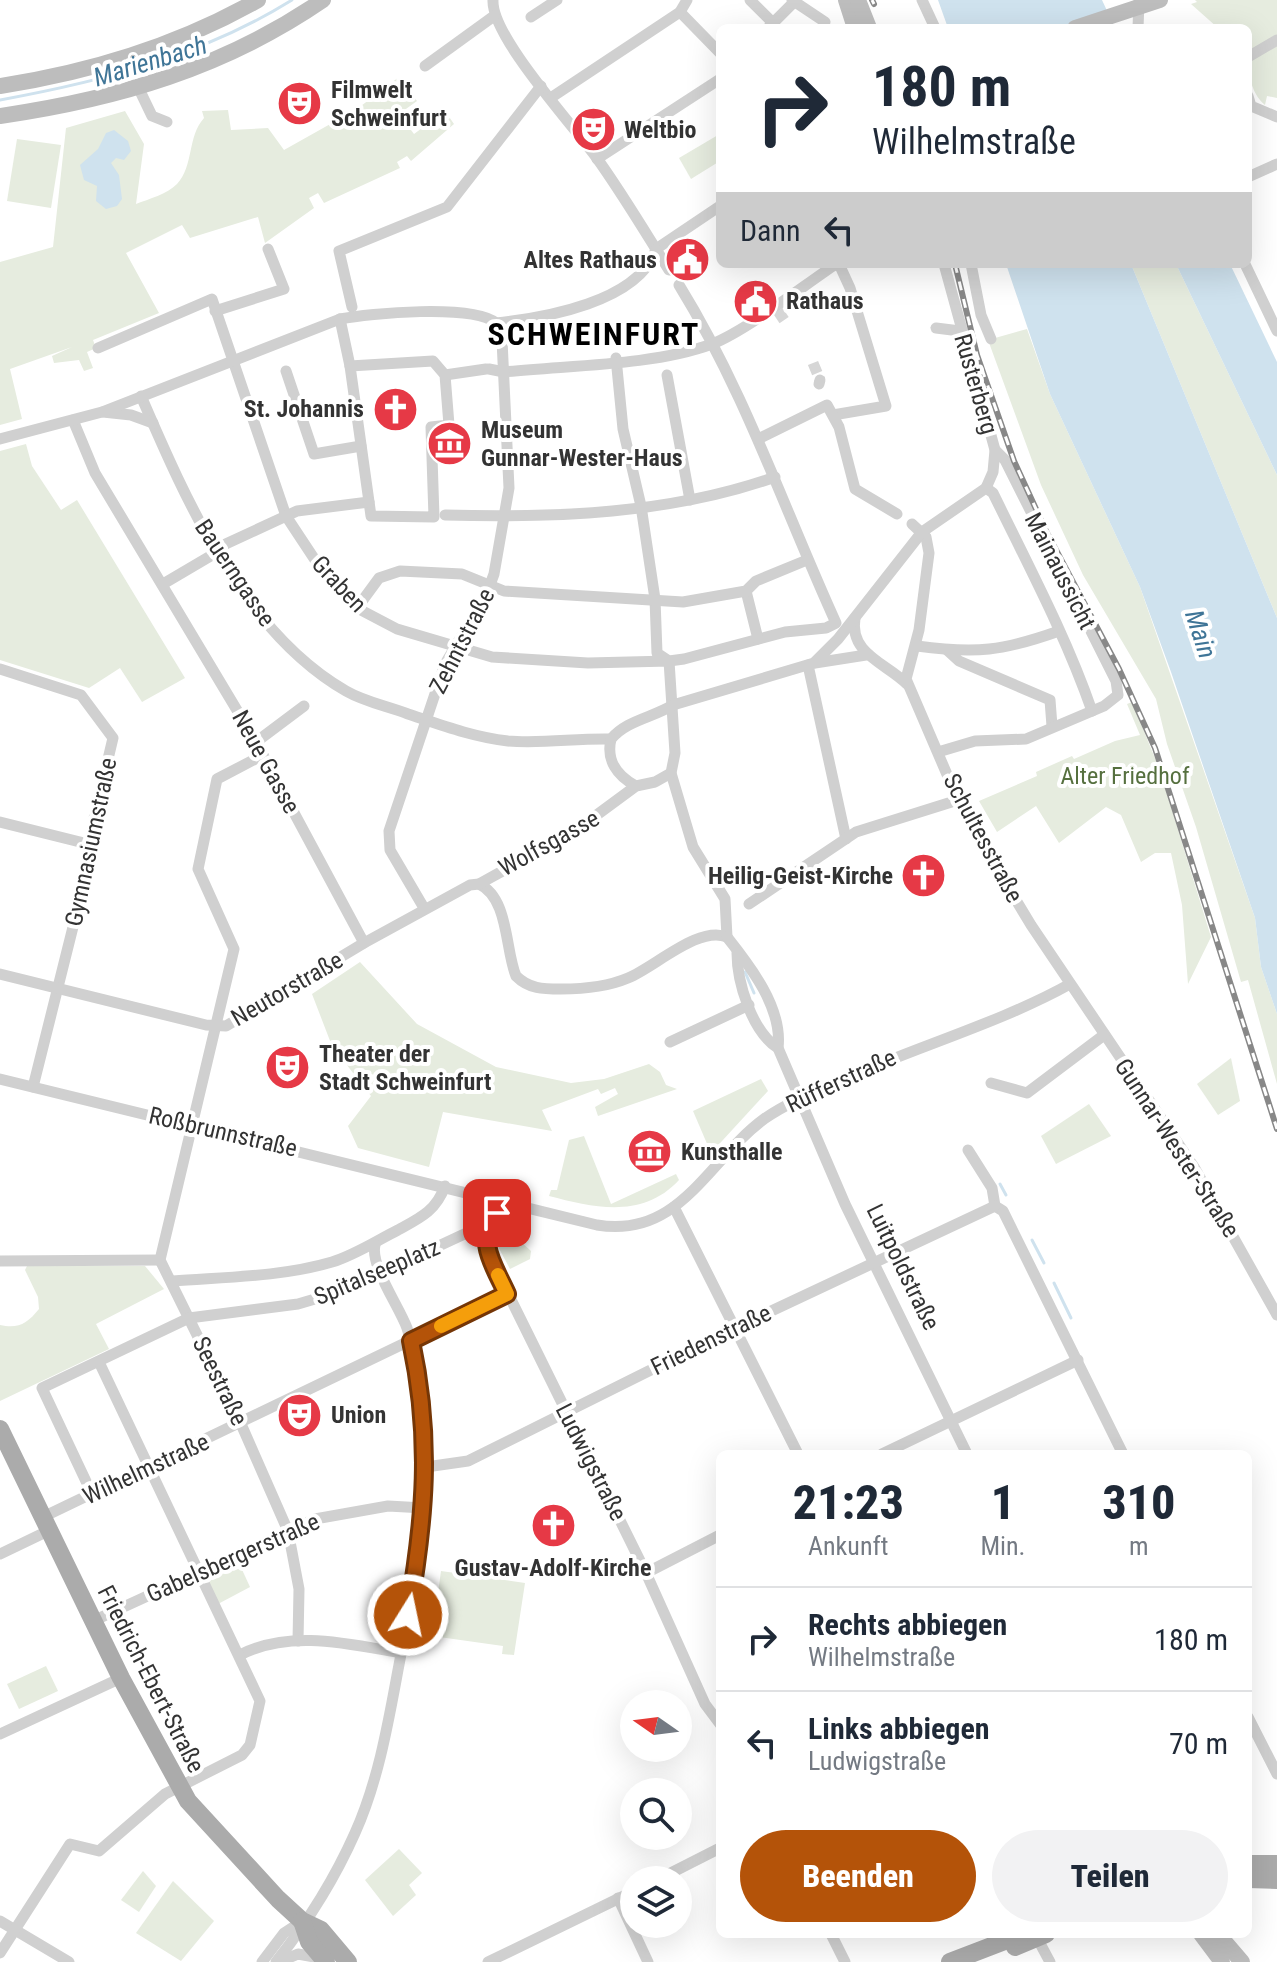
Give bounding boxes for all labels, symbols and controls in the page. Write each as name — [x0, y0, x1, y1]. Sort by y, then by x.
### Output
water label: Marienbach — [90, 30, 210, 92]
text: 180 m — [872, 54, 1011, 120]
icon: right — [740, 56, 844, 160]
place label: Filmwelt Schweinfurt — [331, 76, 447, 132]
theatre icon: Filmwelt Schweinfurt — [276, 80, 324, 128]
theatre icon: Weltbio — [569, 106, 617, 154]
place label: Weltbio — [624, 116, 696, 144]
text: Wilhelmstraße — [872, 121, 1076, 163]
icon: left — [817, 208, 861, 252]
text: Dann — [740, 213, 801, 248]
public building icon: Altes Rathaus — [664, 236, 712, 284]
place label: Altes Rathaus — [524, 246, 657, 274]
public building icon: Rathaus — [731, 277, 779, 325]
place label: Rathaus — [786, 287, 864, 315]
district label: SCHWEINFURT — [488, 315, 700, 353]
street label: Rusterberg — [948, 331, 1004, 437]
church icon: St. Johannis — [371, 385, 419, 433]
place label: St. Johannis — [244, 395, 364, 423]
place label: Museum Gunnar-Wester-Haus — [481, 416, 683, 472]
museum icon: Museum Gunnar-Wester-Haus — [426, 420, 474, 468]
street label: Mainaussicht — [1019, 508, 1101, 634]
street label: Bauerngasse — [189, 514, 281, 632]
street label: Graben — [306, 550, 372, 618]
street label: Zehntstraße — [424, 584, 500, 698]
water label: Main — [1179, 606, 1223, 662]
street label: Neue Gasse — [226, 706, 306, 818]
street label: Gymnasiumstraße — [59, 755, 123, 929]
park label: Alter Friedhof — [1061, 762, 1190, 790]
street label: Schultesstraße — [937, 769, 1029, 907]
street label: Wolfsgasse — [494, 804, 604, 882]
church icon: Heilig-Geist-Kirche — [900, 852, 948, 900]
place label: Heilig-Geist-Kirche — [708, 862, 893, 890]
street label: Neutorstraße — [226, 946, 348, 1032]
place label: Theater der Stadt Schweinfurt — [319, 1040, 491, 1096]
street label: Rüfferstraße — [782, 1043, 900, 1119]
theatre icon: Theater der Stadt Schweinfurt — [264, 1044, 312, 1092]
street label: Gunnar-Wester-Straße — [1109, 1053, 1245, 1243]
street label: Roßbrunnstraße — [146, 1101, 300, 1163]
museum icon: Kunsthalle — [626, 1128, 674, 1176]
place label: Kunsthalle — [681, 1138, 783, 1166]
pin — [463, 1179, 531, 1247]
icon: arrive — [475, 1191, 519, 1235]
street label: Luitpoldstraße — [860, 1199, 946, 1335]
street label: Spitalseeplatz — [310, 1233, 444, 1311]
street label: Friedenstraße — [646, 1299, 776, 1381]
street label: Seestraße — [187, 1332, 253, 1430]
theatre icon: Union — [276, 1391, 324, 1439]
street label: Ludwigstraße — [550, 1399, 632, 1525]
place label: Union — [331, 1401, 386, 1429]
street label: Wilhelmstraße — [79, 1428, 213, 1510]
text: 21:23 — [793, 1474, 904, 1531]
text: 1 — [991, 1474, 1015, 1531]
text: 310 — [1102, 1474, 1175, 1531]
church icon: Gustav-Adolf-Kirche — [529, 1502, 577, 1550]
street label: Gabelsbergerstraße — [142, 1507, 324, 1609]
text: Ankunft — [808, 1531, 888, 1561]
text: Min. — [980, 1531, 1025, 1561]
text: m — [1129, 1531, 1149, 1561]
place label: Gustav-Adolf-Kirche — [455, 1554, 651, 1582]
position arrow — [366, 1573, 450, 1657]
street label: Friedrich-Ebert-Straße — [92, 1581, 210, 1777]
text: Rechts abbiegen — [808, 1607, 1007, 1642]
icon: right — [740, 1617, 784, 1661]
text: 180 m — [1154, 1622, 1228, 1657]
text: Wilhelmstraße — [808, 1642, 955, 1672]
north arrow — [620, 1690, 692, 1762]
map controls — [620, 1690, 692, 1938]
text: Links abbiegen — [808, 1711, 990, 1746]
icon: left — [740, 1721, 784, 1765]
text: 70 m — [1169, 1726, 1228, 1761]
text: Ludwigstraße — [808, 1746, 946, 1776]
button: search — [620, 1778, 692, 1850]
button: Beenden — [740, 1830, 976, 1922]
button: Teilen — [992, 1830, 1228, 1922]
button: layers — [620, 1866, 692, 1938]

